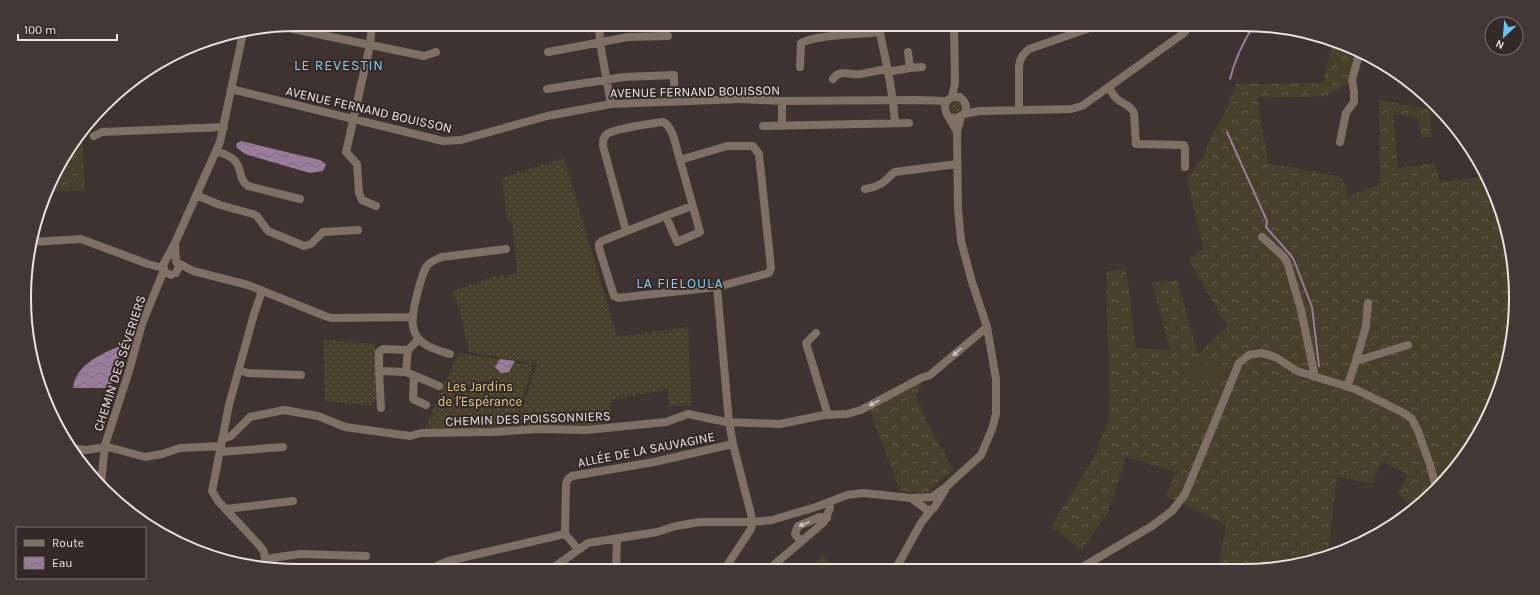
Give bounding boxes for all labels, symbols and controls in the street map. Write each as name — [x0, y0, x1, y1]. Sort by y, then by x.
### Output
scale bar — [18, 16, 117, 42]
north arrow — [1484, 16, 1524, 56]
text: 100 m — [24, 23, 56, 37]
text: N — [1493, 37, 1506, 52]
district label: LE REVESTIN — [294, 57, 384, 74]
street label: AVENUE FERNAND BOUISSON — [284, 83, 453, 136]
street label: AVENUE FERNAND BOUISSON — [610, 83, 780, 100]
district label: LA FIELOULA — [636, 275, 724, 292]
street label: CHEMIN DES SÉVERIERS — [89, 293, 149, 433]
one-way arrow — [952, 348, 962, 357]
park label: Les Jardins de l'Espérance — [438, 379, 523, 409]
one-way arrow — [868, 400, 880, 406]
street label: CHEMIN DES POISSONNIERS — [445, 408, 611, 429]
street label: ALLÉE DE LA SAUVAGINE — [576, 427, 716, 470]
one-way arrow — [798, 521, 810, 527]
legend — [16, 527, 146, 579]
text: Route — [52, 536, 84, 550]
text: Eau — [52, 556, 73, 570]

